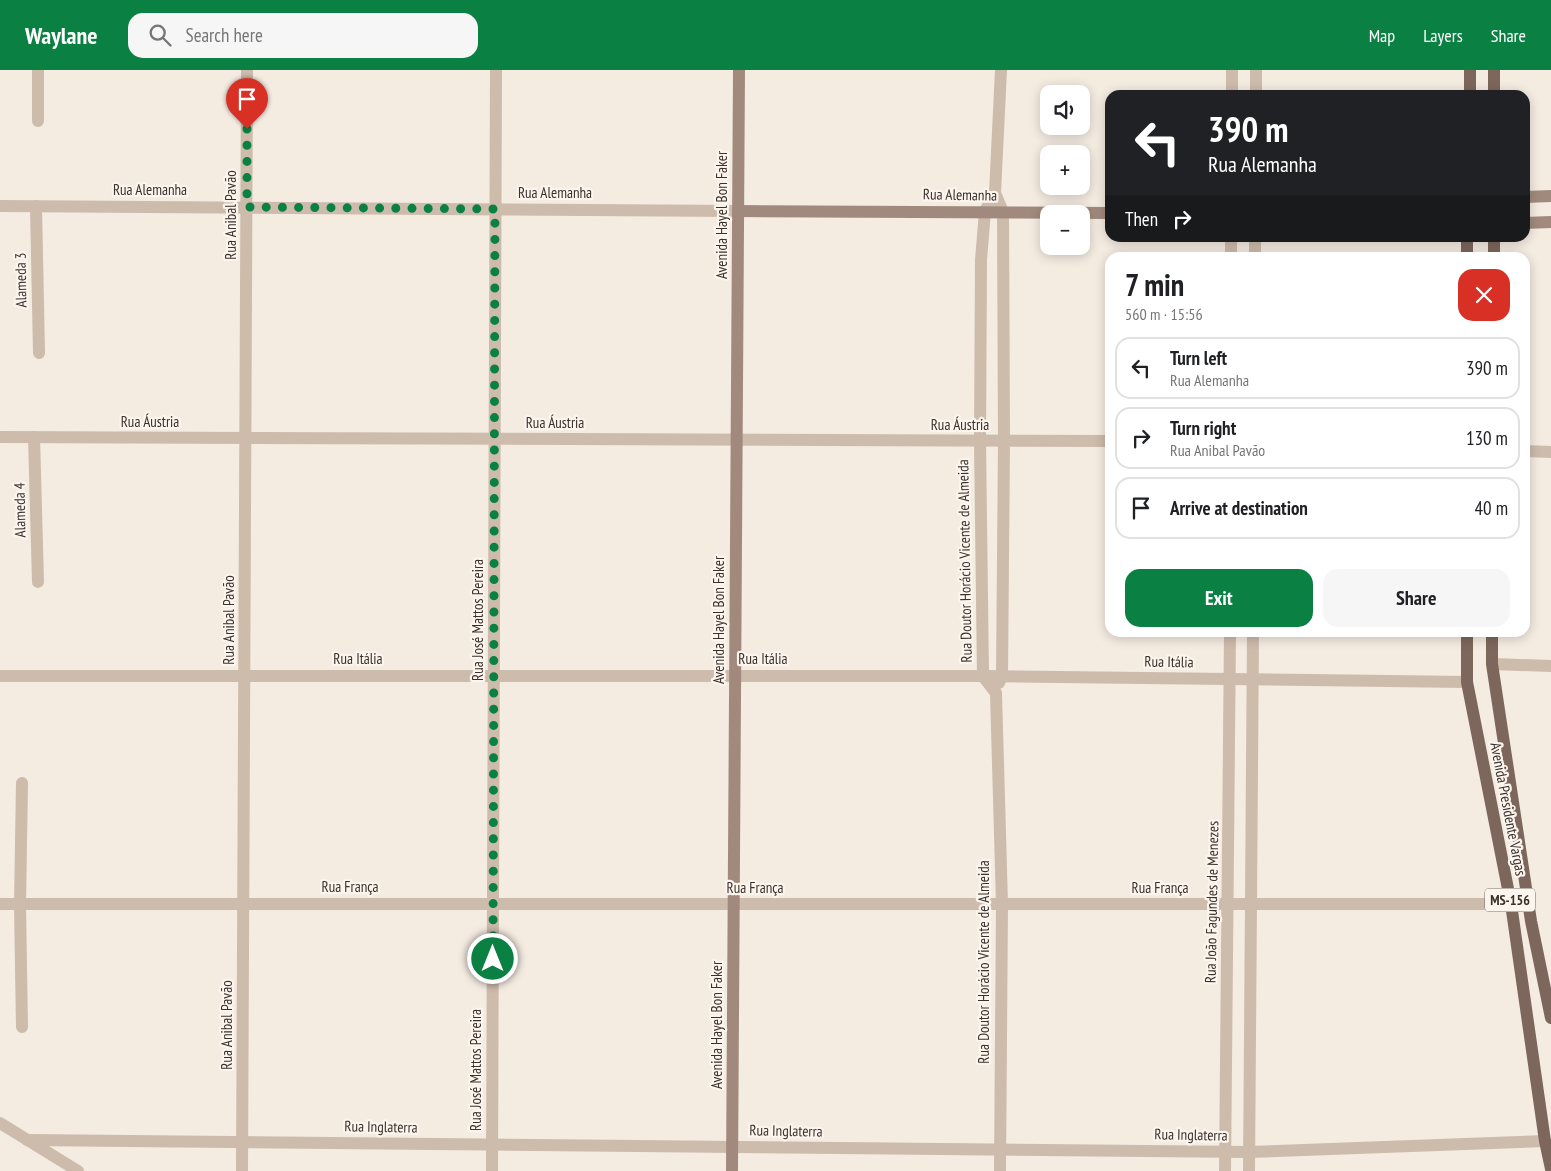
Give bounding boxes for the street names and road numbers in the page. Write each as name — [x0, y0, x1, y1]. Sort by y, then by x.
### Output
street label: Avenida Hayel Bon Faker — [712, 150, 731, 279]
street label: Rua Anibal Pavão — [221, 170, 240, 260]
street label: Rua Alemanha — [113, 180, 187, 199]
street label: Rua Alemanha — [518, 183, 592, 202]
street label: Rua Alemanha — [923, 184, 997, 205]
street label: Alameda 3 — [11, 252, 30, 308]
street label: Rua Áustria — [121, 412, 179, 431]
street label: Rua Áustria — [526, 413, 584, 432]
street label: Rua Áustria — [931, 415, 989, 434]
street label: Rua Doutor Horácio Vicente de Almeida — [953, 459, 976, 663]
street label: Alameda 4 — [10, 482, 29, 538]
street label: Avenida Hayel Bon Faker — [709, 555, 728, 684]
street label: Rua José Mattos Pereira — [468, 559, 487, 681]
street label: Rua Anibal Pavão — [219, 575, 238, 665]
street label: Rua Itália — [333, 649, 383, 668]
street label: Rua Itália — [738, 649, 788, 668]
street label: Rua Itália — [1144, 652, 1194, 671]
street label: Avenida Presidente Vargas — [1486, 741, 1531, 877]
street label: Rua João Fagundes de Menezes — [1201, 821, 1222, 983]
street label: Rua Doutor Horácio Vicente de Almeida — [974, 860, 993, 1064]
street label: Rua França — [321, 877, 379, 896]
street label: Rua França — [726, 878, 784, 897]
street label: Rua França — [1131, 878, 1189, 897]
road number: MS-156 — [1485, 888, 1535, 912]
street label: Avenida Hayel Bon Faker — [707, 960, 726, 1089]
street label: Rua Anibal Pavão — [217, 980, 236, 1070]
street label: Rua José Mattos Pereira — [466, 1009, 485, 1131]
street label: Rua Inglaterra — [344, 1116, 418, 1137]
street label: Rua Inglaterra — [749, 1120, 823, 1141]
street label: Rua Inglaterra — [1154, 1124, 1228, 1145]

